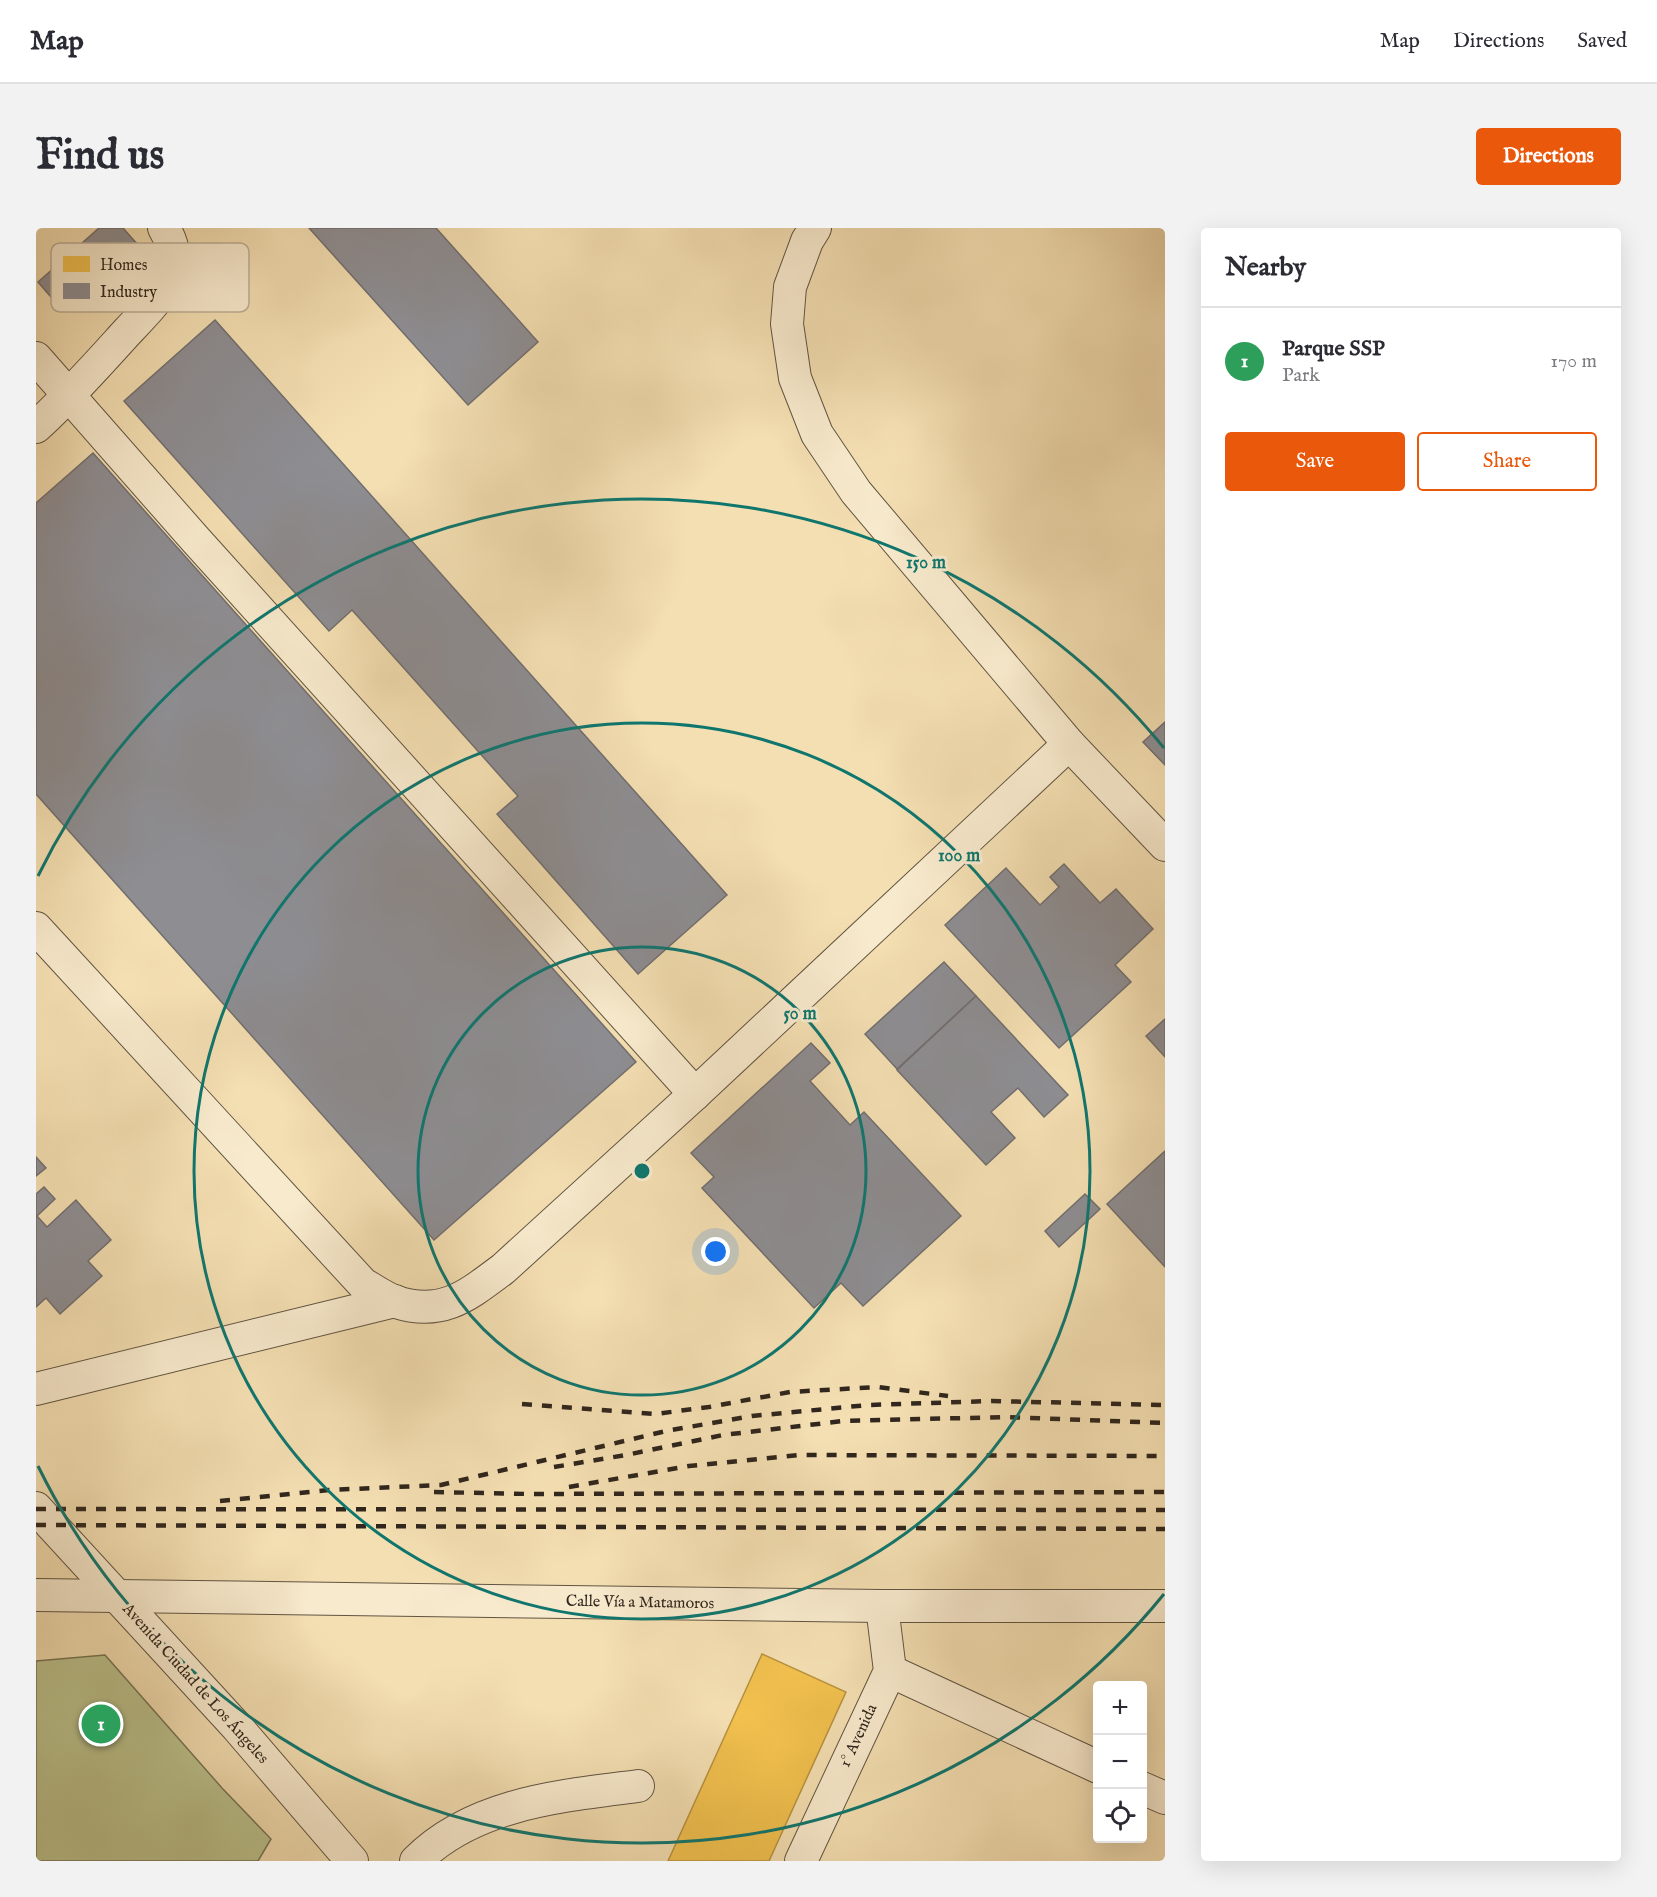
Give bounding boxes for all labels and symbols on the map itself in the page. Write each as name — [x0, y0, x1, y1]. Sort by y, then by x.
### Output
legend — [51, 243, 249, 312]
text: Homes — [100, 256, 148, 276]
text: Industry — [100, 283, 157, 303]
text: 150 m — [906, 552, 946, 575]
text: 100 m — [938, 845, 980, 868]
text: 50 m — [783, 1003, 817, 1026]
centre of rings — [632, 1161, 652, 1181]
your location — [701, 1237, 730, 1266]
street label: Calle Vía a Matamoros — [566, 1592, 715, 1614]
street label: Avenida Ciudad de Los Ángeles — [117, 1598, 274, 1769]
street label: 1° Avenida — [836, 1701, 882, 1771]
pin: 1 — [82, 1702, 120, 1746]

